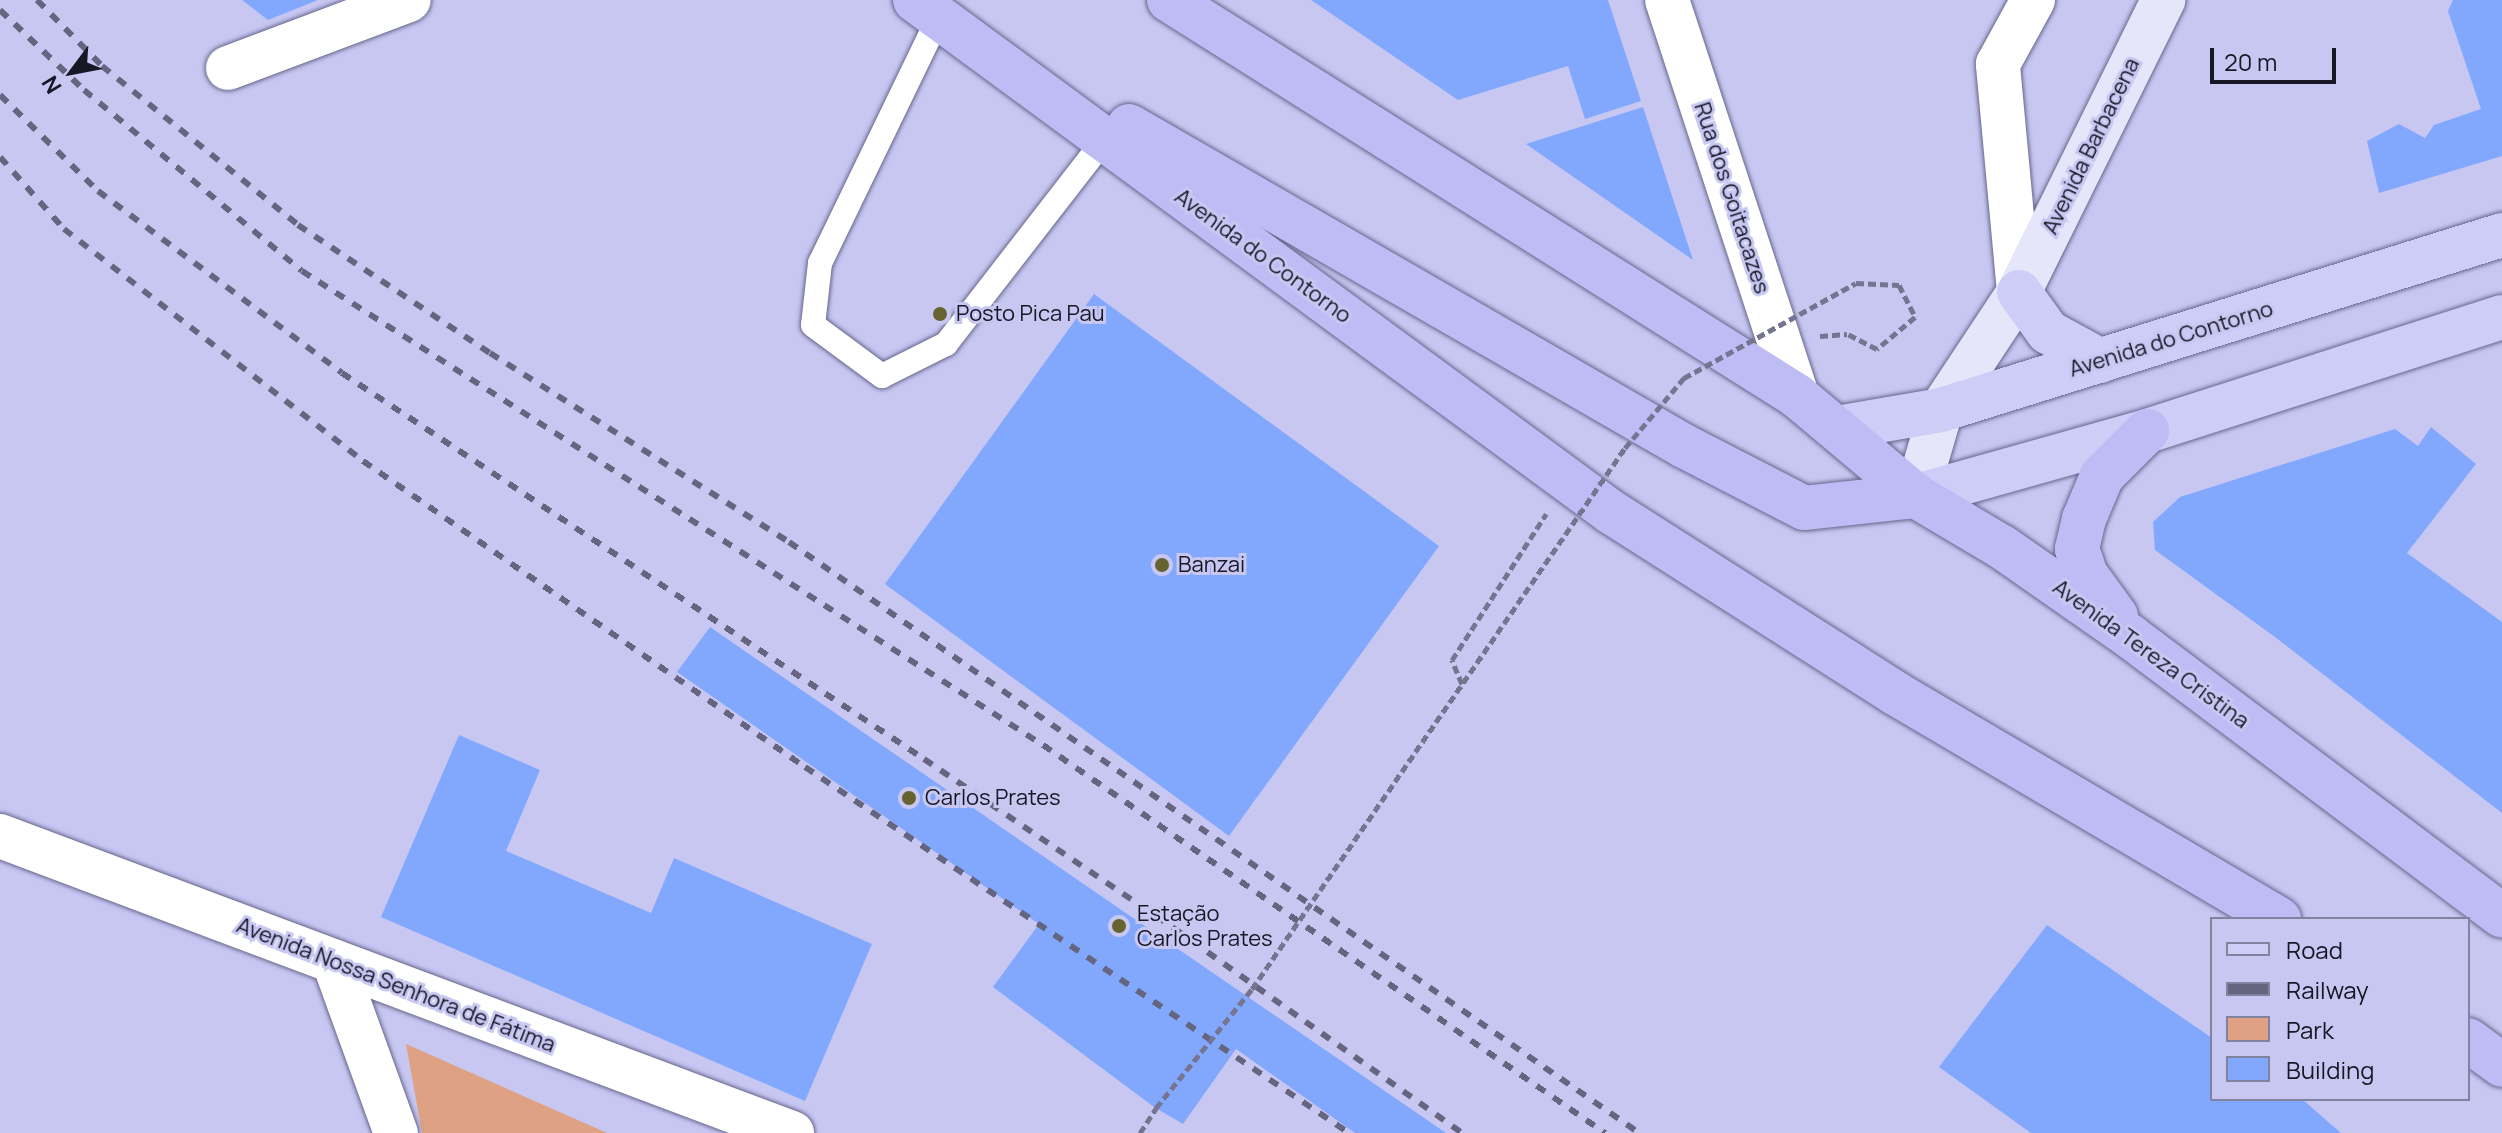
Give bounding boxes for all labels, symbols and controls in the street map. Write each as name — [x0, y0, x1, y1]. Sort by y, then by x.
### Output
north arrow — [32, 32, 112, 112]
scale bar — [2214, 32, 2340, 82]
text: 20 m — [2224, 45, 2277, 78]
street label: Avenida Barbacena — [2037, 54, 2145, 238]
text: N — [35, 70, 69, 99]
street label: Rua dos Goitacazes — [1689, 99, 1775, 297]
street label: Avenida do Contorno — [1170, 183, 1356, 329]
street label: Avenida do Contorno — [2066, 295, 2276, 383]
place label: Posto Pica Pau — [956, 301, 1105, 327]
marker: Posto Pica Pau — [931, 305, 949, 323]
place label: Banzai — [1178, 552, 1245, 578]
marker: Banzai — [1153, 556, 1171, 574]
street label: Avenida Tereza Cristina — [2048, 574, 2254, 734]
place label: Carlos Prates — [925, 785, 1061, 811]
marker: Carlos Prates — [900, 789, 918, 807]
place label: Estação Carlos Prates — [1137, 900, 1273, 952]
street label: Avenida Nossa Senhora de Fátima — [233, 912, 559, 1058]
marker: Estação Carlos Prates — [1108, 915, 1130, 937]
legend — [2210, 917, 2470, 1101]
text: Road — [2286, 933, 2343, 966]
text: Railway — [2286, 973, 2369, 1006]
text: Park — [2286, 1013, 2334, 1046]
text: Building — [2286, 1053, 2374, 1086]

